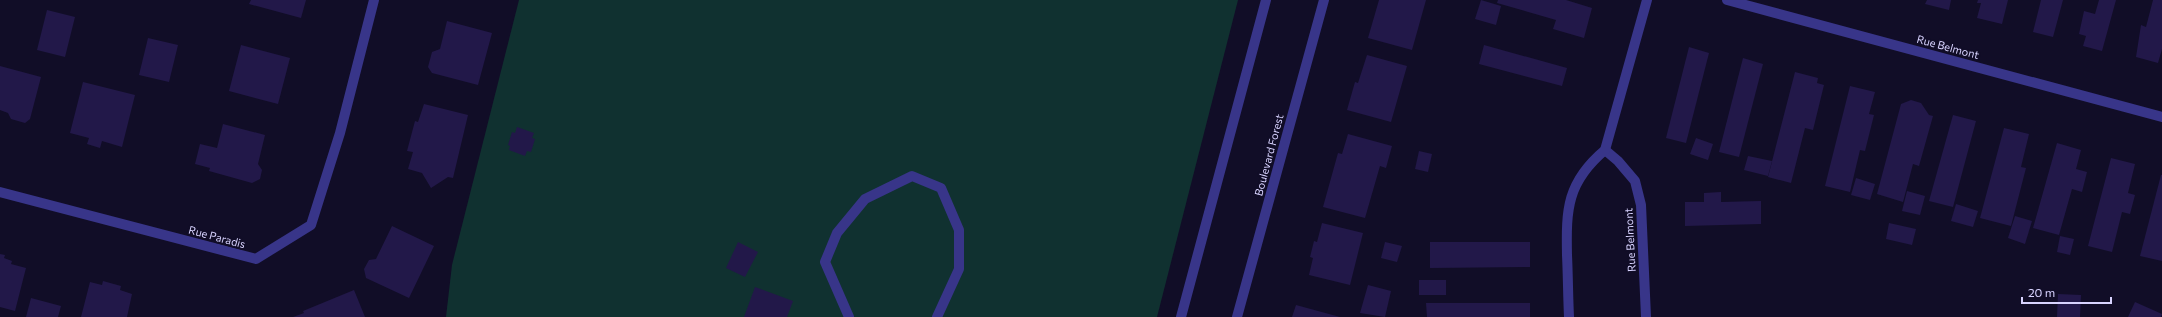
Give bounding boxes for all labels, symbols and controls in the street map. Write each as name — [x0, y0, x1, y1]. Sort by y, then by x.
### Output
street label: Rue Belmont — [1916, 32, 1981, 61]
street label: Boulevard Forest — [1251, 112, 1286, 197]
street label: Rue Belmont — [1621, 207, 1638, 272]
street label: Rue Paradis — [187, 223, 247, 250]
scale bar — [2022, 279, 2111, 305]
text: 20 m — [2028, 285, 2055, 299]

